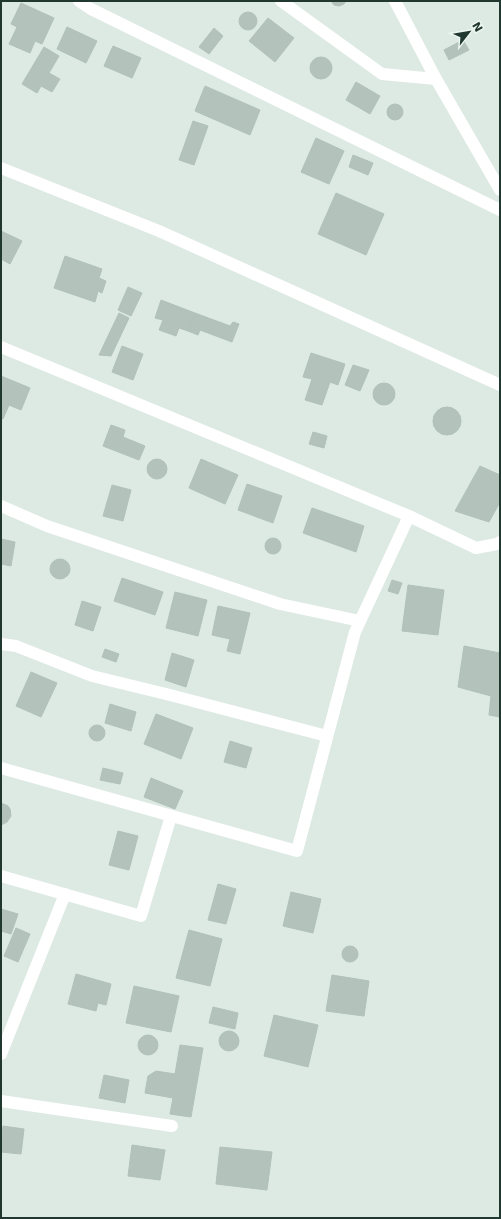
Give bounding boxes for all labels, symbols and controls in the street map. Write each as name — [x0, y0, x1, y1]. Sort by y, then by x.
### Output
north arrow — [449, 12, 489, 52]
text: N — [469, 20, 485, 34]

